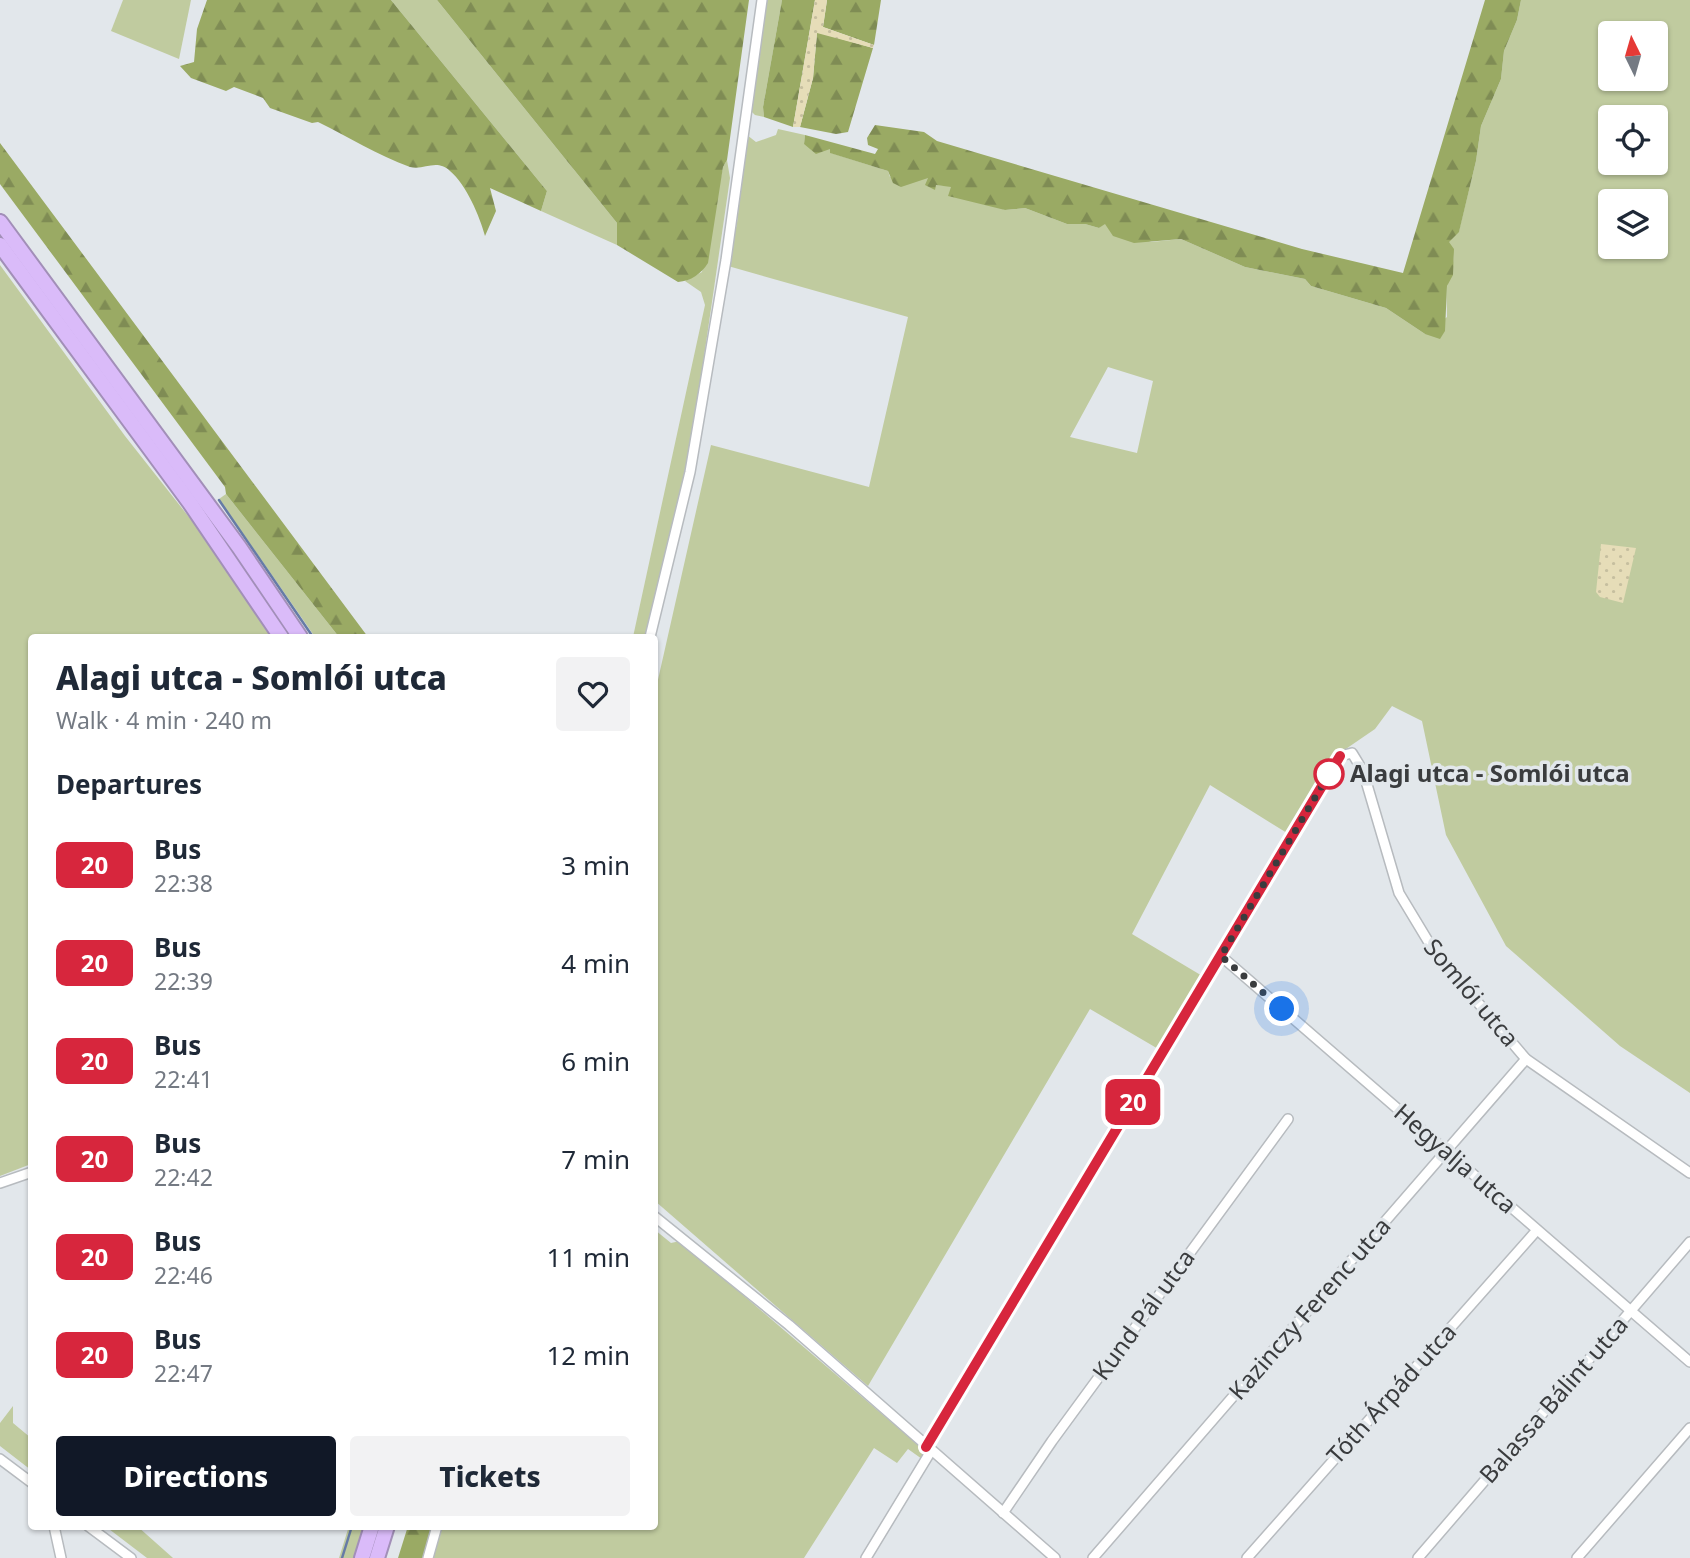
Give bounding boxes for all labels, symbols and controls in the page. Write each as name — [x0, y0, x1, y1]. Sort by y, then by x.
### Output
north arrow — [1598, 21, 1668, 91]
map controls — [1598, 21, 1668, 259]
button: locate — [1598, 105, 1668, 175]
button: layers — [1598, 189, 1668, 259]
text: Alagi utca - Somlói utca — [56, 655, 447, 700]
button: heart — [556, 657, 630, 731]
text: Walk · 4 min · 240 m — [56, 704, 272, 736]
place label: Alagi utca - Somlói utca — [1350, 756, 1630, 789]
marker: Alagi utca - Somlói utca — [1314, 759, 1344, 789]
text: Departures — [56, 766, 202, 802]
text: Bus — [154, 831, 201, 867]
text: 3 min — [561, 847, 630, 883]
text: 20 — [81, 848, 108, 881]
text: 22:38 — [154, 867, 213, 899]
text: Bus — [154, 929, 201, 965]
street label: Somlói utca — [1417, 931, 1527, 1053]
text: 4 min — [561, 945, 630, 981]
text: 20 — [81, 946, 108, 979]
text: 22:39 — [154, 965, 213, 997]
your location — [1264, 991, 1299, 1026]
text: Bus — [154, 1027, 201, 1063]
text: 6 min — [561, 1043, 630, 1079]
text: 20 — [81, 1044, 108, 1077]
text: 22:41 — [154, 1063, 213, 1095]
line badge: 20 — [1102, 1079, 1164, 1125]
text: 20 — [1119, 1085, 1147, 1118]
street label: Hegyalja utca — [1388, 1095, 1524, 1220]
text: Bus — [154, 1125, 201, 1161]
text: 7 min — [561, 1141, 630, 1177]
text: 20 — [81, 1142, 108, 1175]
text: 22:42 — [154, 1161, 213, 1193]
street label: Kazinczy Ferenc utca — [1220, 1210, 1397, 1406]
text: Bus — [154, 1223, 201, 1259]
text: 11 min — [546, 1239, 630, 1275]
text: 20 — [81, 1240, 108, 1273]
street label: Kund Pál utca — [1084, 1242, 1202, 1386]
text: 22:46 — [154, 1259, 213, 1291]
street label: Balassa Bálint utca — [1471, 1309, 1635, 1489]
street label: Tóth Árpád utca — [1319, 1315, 1463, 1471]
text: Bus — [154, 1321, 201, 1357]
text: 12 min — [546, 1337, 630, 1373]
text: 20 — [81, 1338, 108, 1371]
text: 22:47 — [154, 1357, 213, 1389]
button: Directions — [56, 1436, 336, 1516]
button: Tickets — [350, 1436, 630, 1516]

